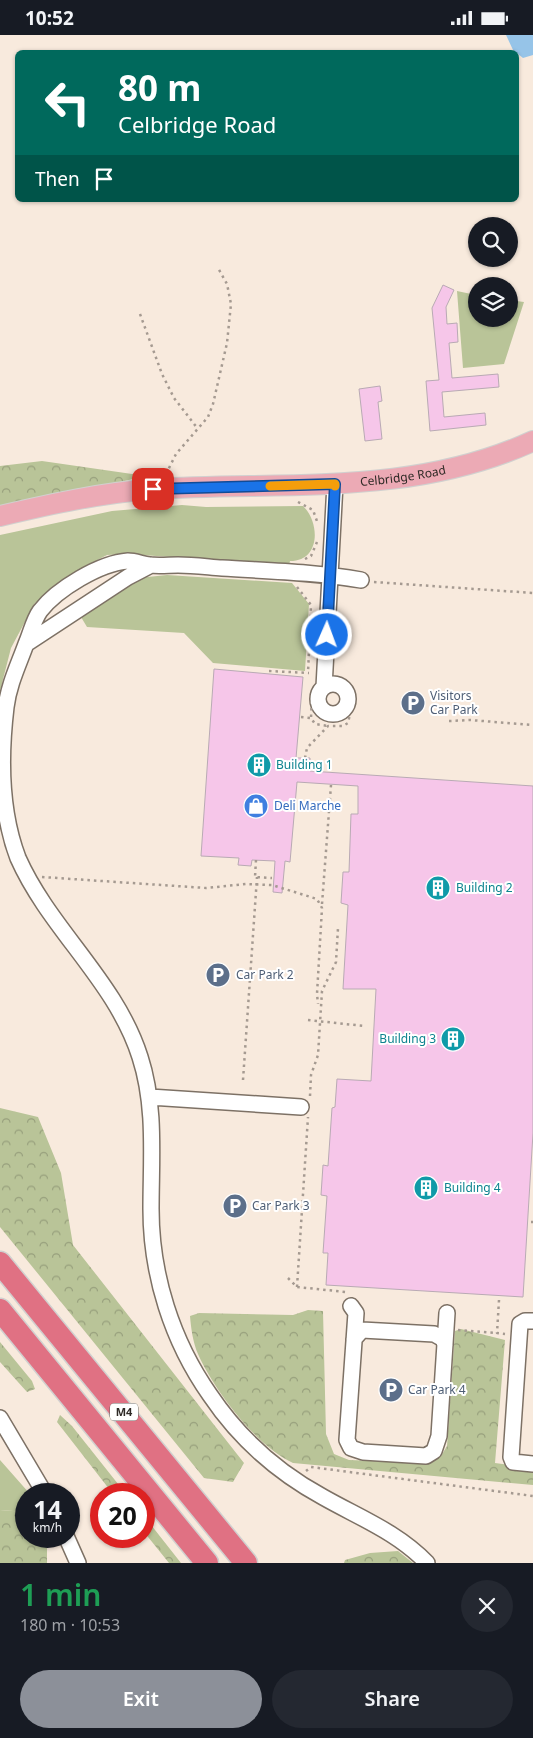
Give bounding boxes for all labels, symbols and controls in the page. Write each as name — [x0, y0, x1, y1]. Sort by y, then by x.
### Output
text: 10:52 — [25, 5, 74, 31]
text: 80 m — [118, 64, 201, 111]
icon: left — [35, 70, 100, 135]
text: Celbridge Road — [118, 109, 276, 139]
icon: arrive — [90, 165, 118, 193]
text: Then — [35, 166, 80, 192]
map controls — [468, 217, 518, 327]
button: search — [468, 217, 518, 267]
button: layers — [468, 277, 518, 327]
street label: Celbridge Road — [359, 461, 447, 490]
pin — [132, 468, 174, 510]
icon: arrive — [139, 475, 167, 503]
position arrow — [300, 608, 352, 660]
place label: Visitors Car Park — [430, 687, 478, 718]
parking icon: Visitors Car Park — [400, 690, 426, 716]
building icon: Building 1 — [246, 752, 272, 778]
place label: Building 1 — [276, 756, 333, 773]
shop icon: Deli Marche — [243, 793, 269, 819]
place label: Deli Marche — [274, 797, 341, 814]
building icon: Building 2 — [425, 875, 451, 901]
place label: Building 2 — [456, 879, 513, 896]
parking icon: Car Park 2 — [205, 962, 231, 988]
place label: Car Park 2 — [236, 966, 294, 983]
building icon: Building 3 — [440, 1026, 466, 1052]
place label: Building 3 — [379, 1030, 436, 1047]
building icon: Building 4 — [413, 1175, 439, 1201]
place label: Building 4 — [444, 1179, 501, 1196]
parking icon: Car Park 3 — [222, 1193, 248, 1219]
place label: Car Park 3 — [252, 1197, 310, 1214]
parking icon: Car Park 4 — [378, 1377, 404, 1403]
place label: Car Park 4 — [408, 1381, 466, 1398]
road number: M4 — [110, 1403, 138, 1420]
speed limit sign: 20 — [90, 1483, 155, 1548]
text: 14 — [33, 1492, 62, 1526]
text: km/h — [33, 1519, 62, 1536]
text: 1 min — [20, 1574, 101, 1615]
button: close — [461, 1580, 513, 1632]
text: 180 m · 10:53 — [20, 1614, 120, 1636]
button: Exit — [20, 1670, 262, 1728]
button: Share — [272, 1670, 513, 1728]

